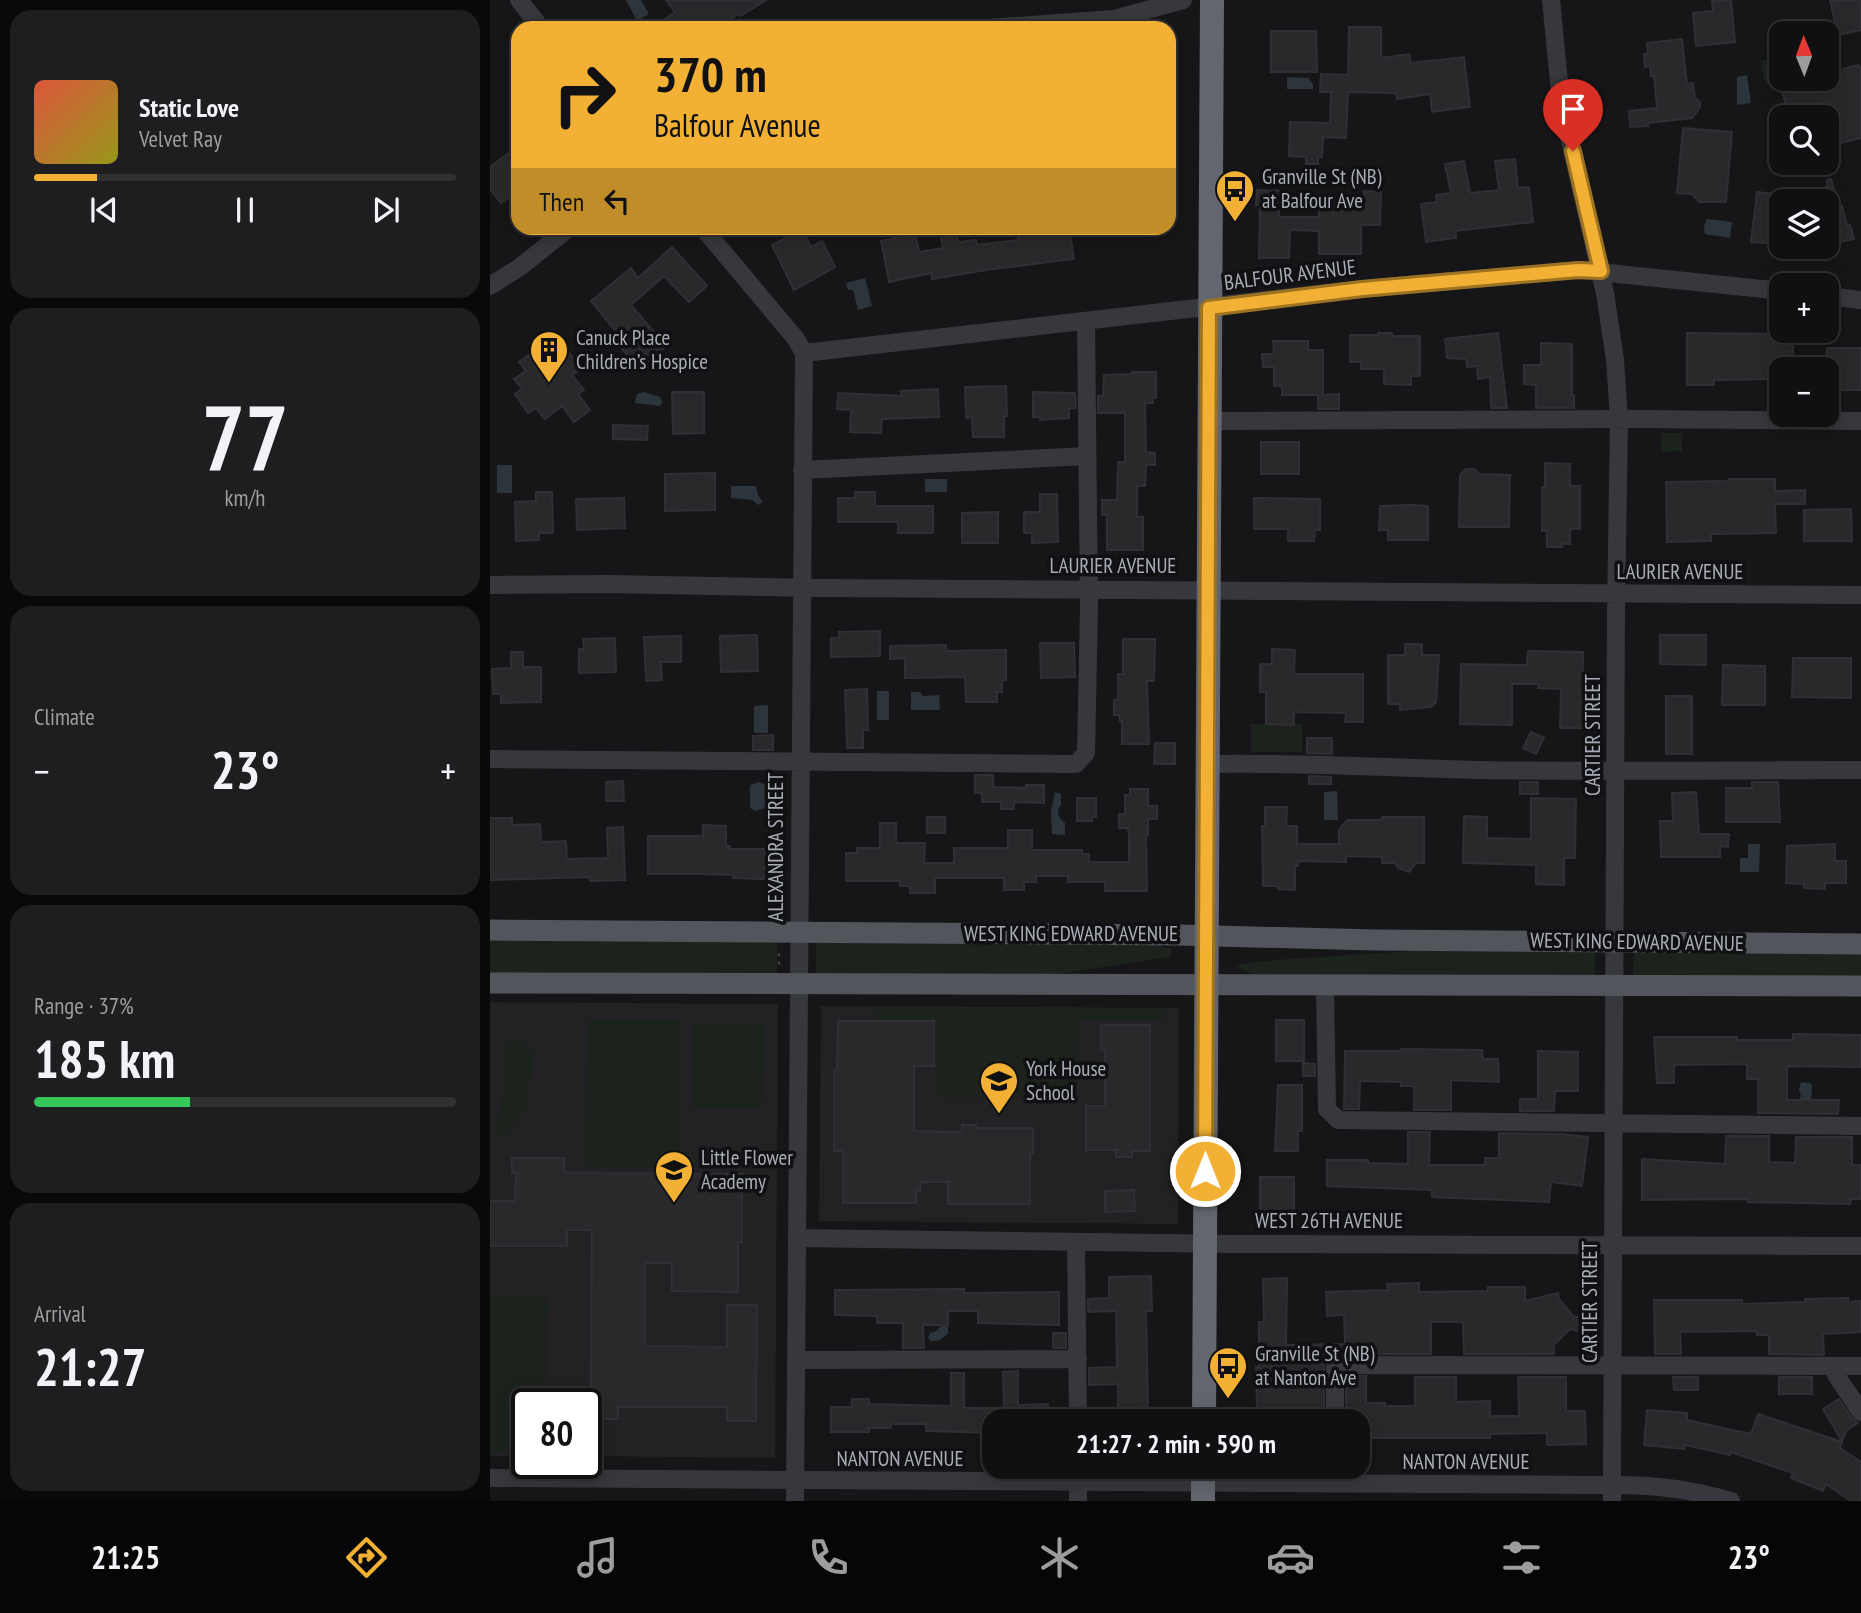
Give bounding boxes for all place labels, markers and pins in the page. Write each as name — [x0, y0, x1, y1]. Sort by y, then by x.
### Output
pin — [1543, 79, 1603, 151]
place label: Granville St (NB) at Balfour Ave — [1262, 163, 1382, 214]
bus stop icon: Granville St (NB) at Balfour Ave — [1214, 168, 1256, 223]
place label: Canuck Place Children’s Hospice — [576, 324, 708, 375]
building icon: Canuck Place Children’s Hospice — [528, 329, 570, 384]
place label: York House School — [1026, 1055, 1106, 1106]
school or university icon: York House School — [978, 1060, 1020, 1115]
place label: Little Flower Academy — [701, 1144, 793, 1195]
school or university icon: Little Flower Academy — [653, 1149, 695, 1204]
place label: Granville St (NB) at Nanton Ave — [1255, 1340, 1375, 1391]
bus stop icon: Granville St (NB) at Nanton Ave — [1207, 1345, 1249, 1400]

